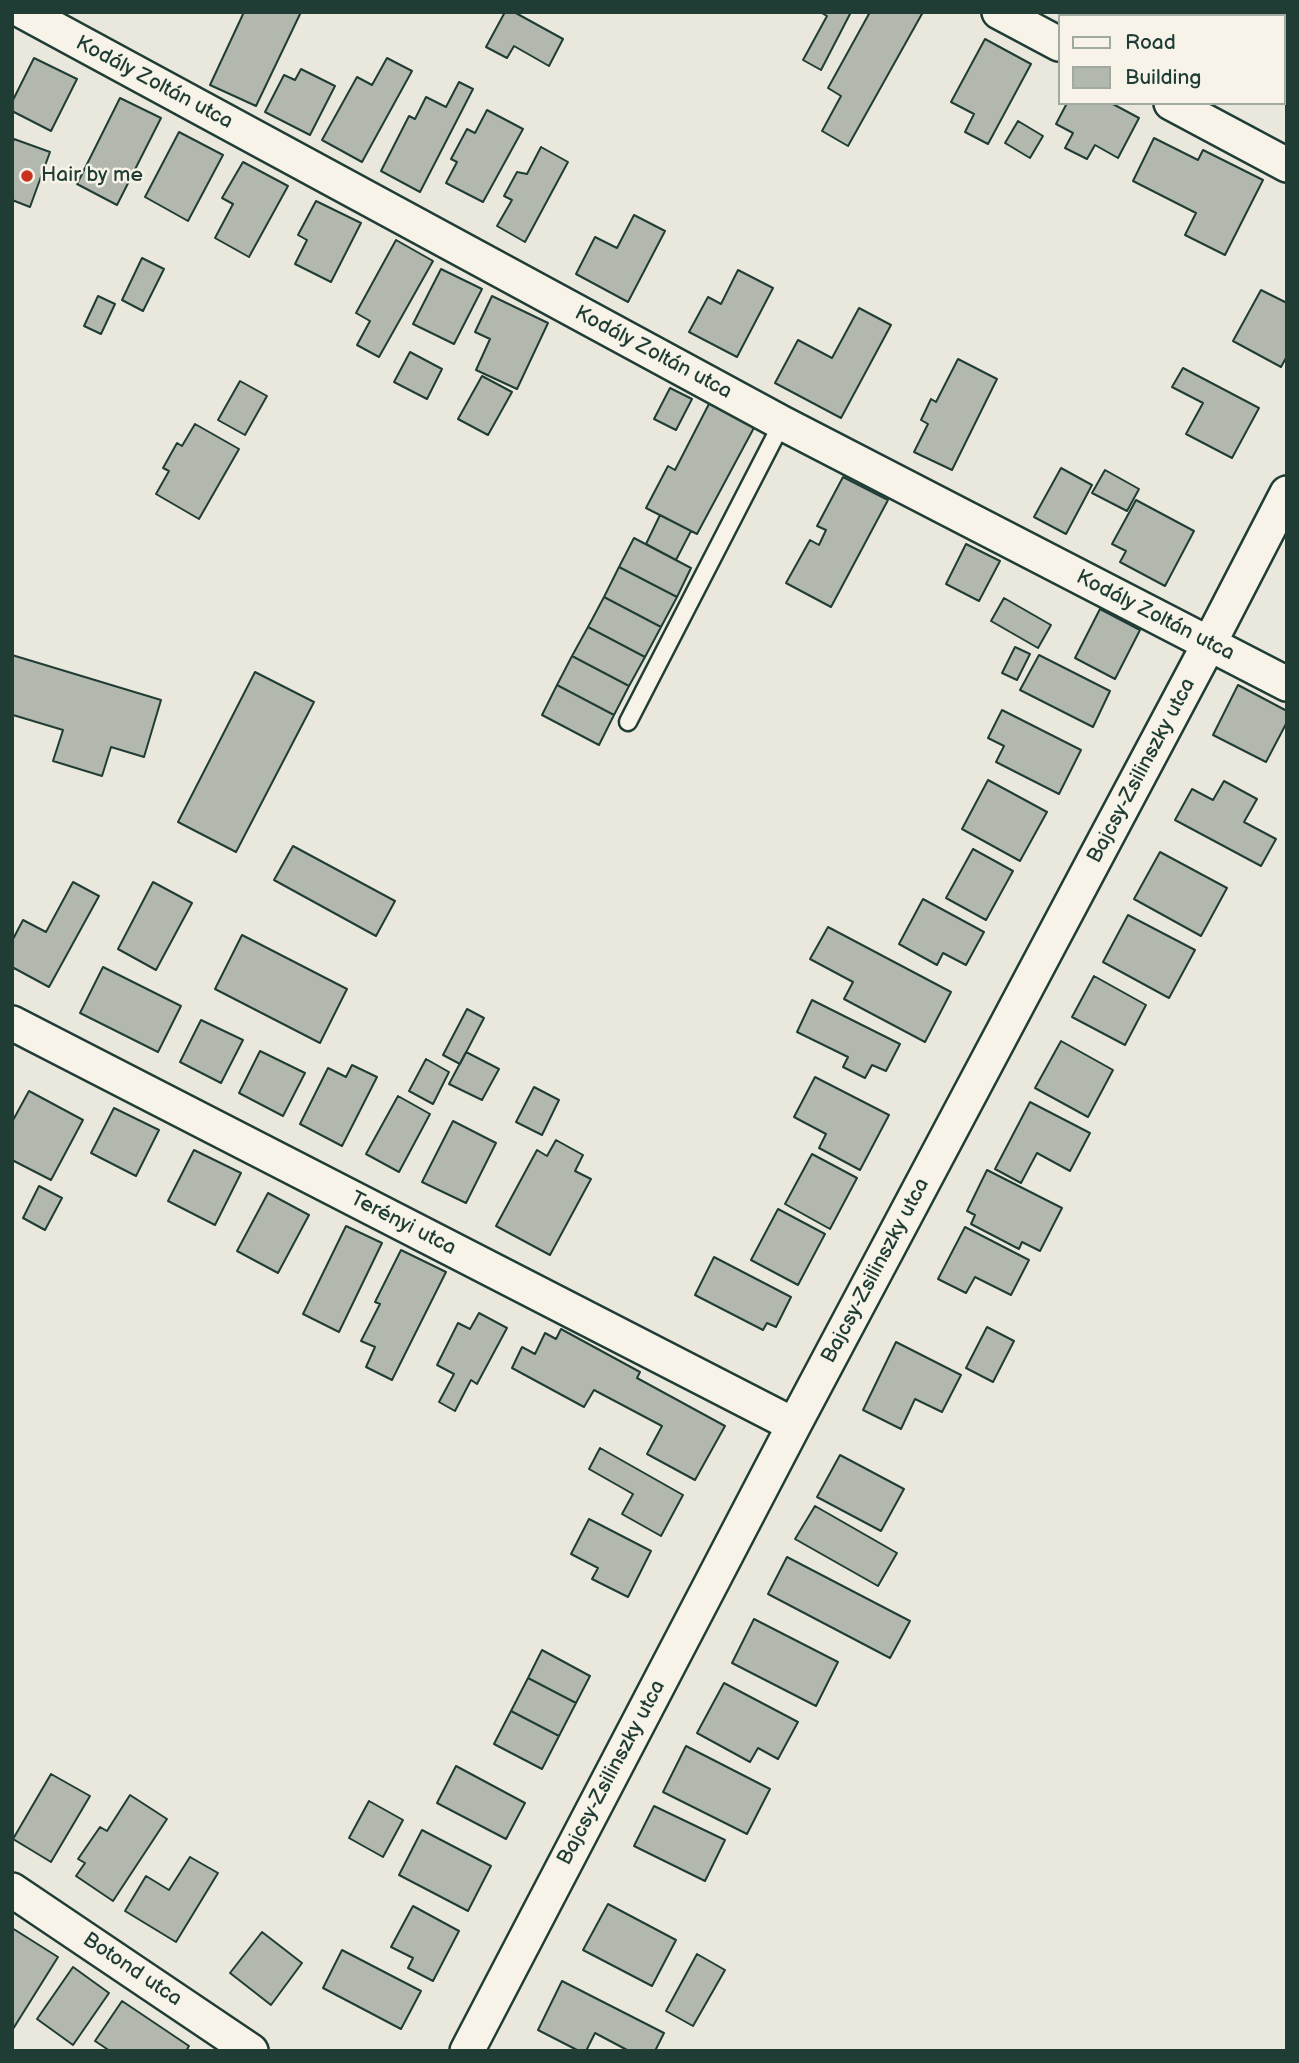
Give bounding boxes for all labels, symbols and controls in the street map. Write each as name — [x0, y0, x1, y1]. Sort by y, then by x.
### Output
legend — [1058, 14, 1285, 105]
text: Road — [1125, 30, 1176, 55]
street label: Kodály Zoltán utca — [71, 31, 237, 135]
text: Building — [1125, 65, 1201, 90]
place label: Hair by me — [41, 163, 143, 189]
marker: Hair by me — [19, 168, 35, 184]
street label: Kodály Zoltán utca — [570, 301, 736, 405]
street label: Kodály Zoltán utca — [1072, 565, 1238, 667]
street label: Bajcsy-Zsilinszky utca — [1083, 674, 1201, 868]
street label: Bajcsy-Zsilinszky utca — [817, 1174, 935, 1368]
street label: Terényi utca — [346, 1187, 460, 1261]
street label: Bajcsy-Zsilinszky utca — [553, 1676, 671, 1870]
street label: Botond utca — [78, 1928, 186, 2012]

